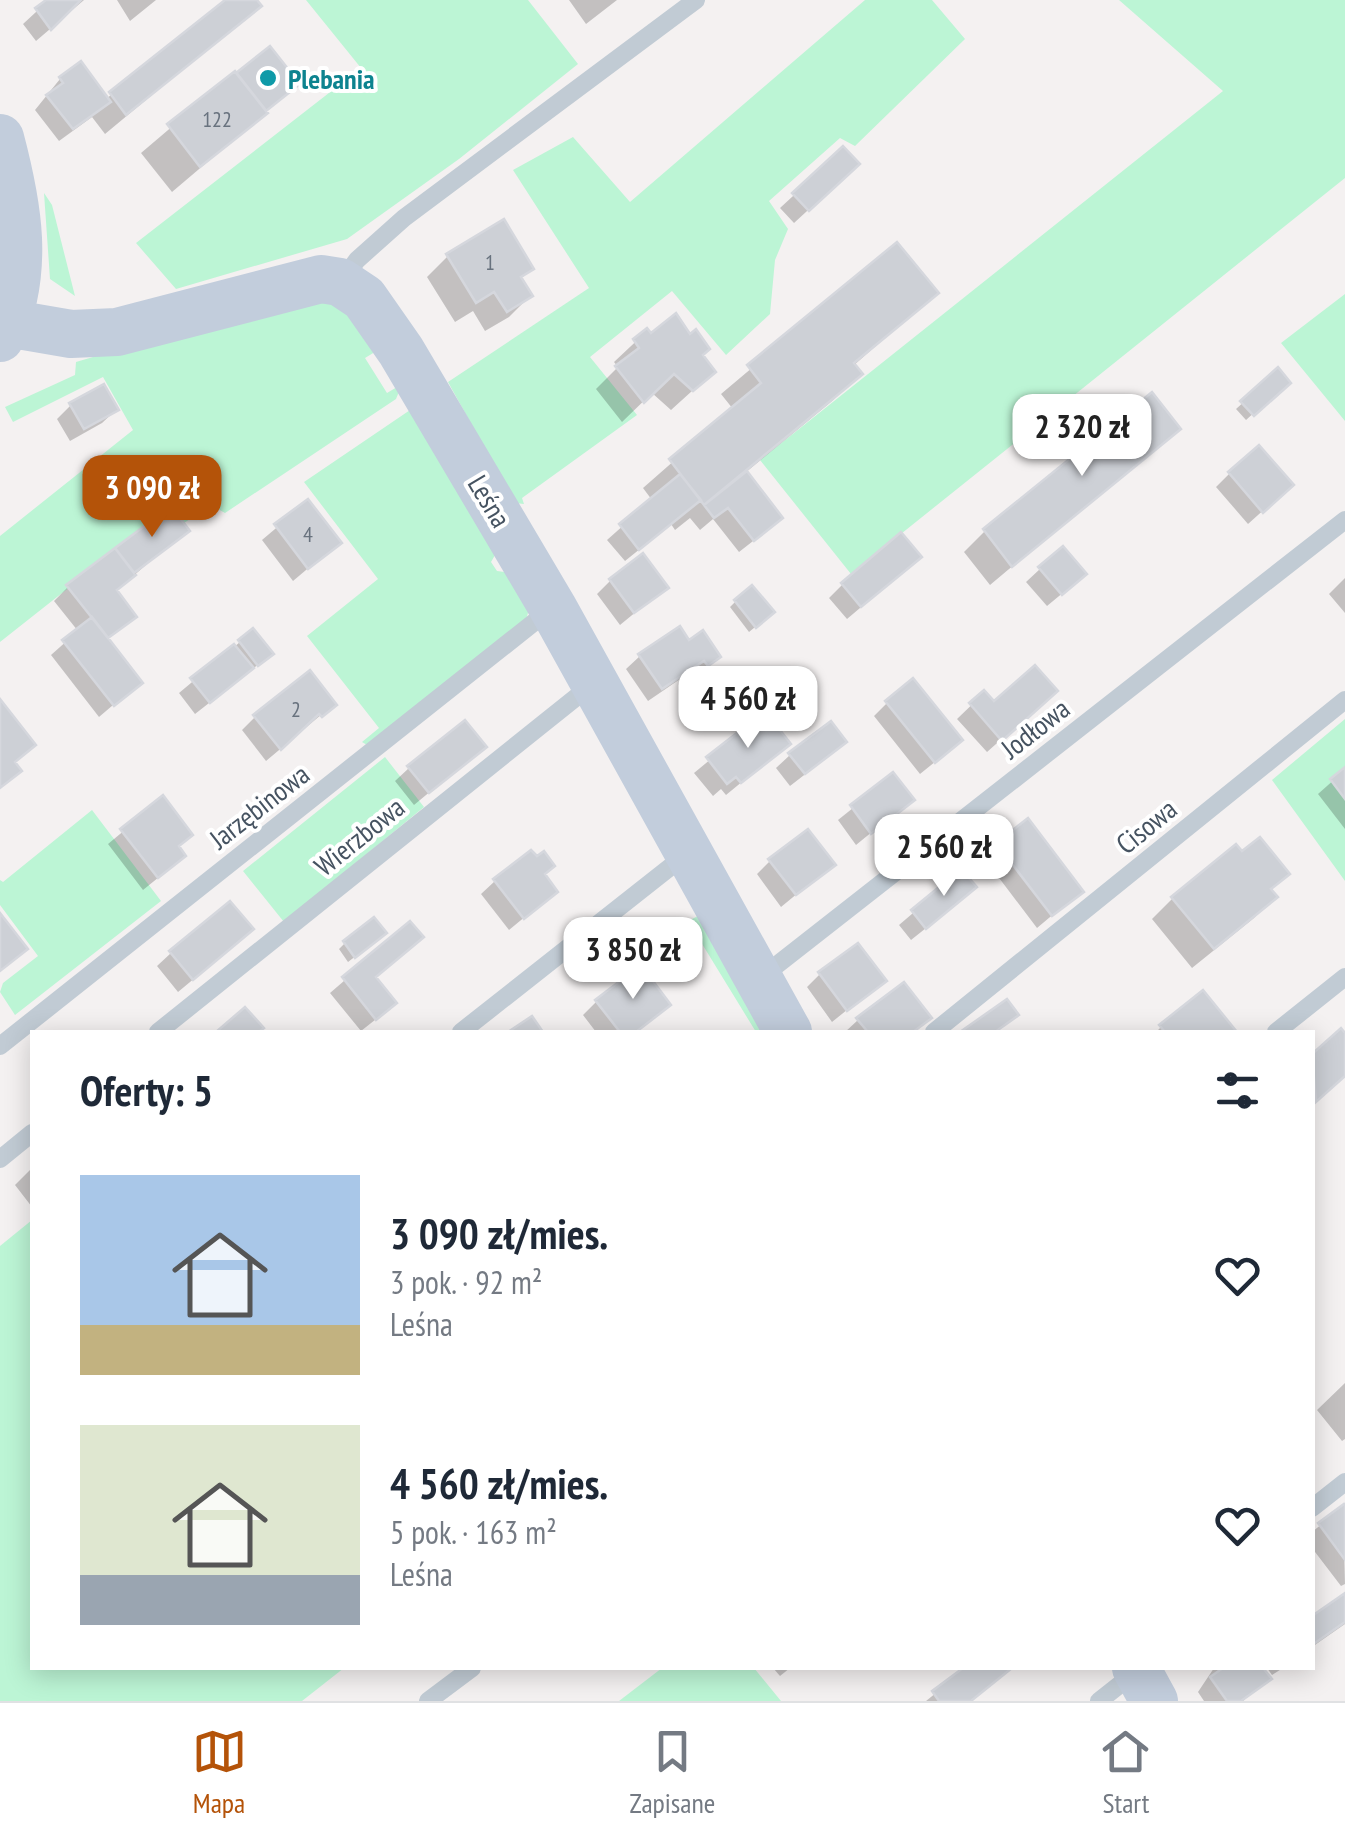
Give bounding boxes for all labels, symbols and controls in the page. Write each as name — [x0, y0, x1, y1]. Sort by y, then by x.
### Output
place label: Plebania — [288, 60, 375, 97]
marker: Plebania — [257, 67, 279, 89]
house number: 122 — [202, 105, 232, 133]
house number: 1 — [485, 248, 495, 276]
pin: 2 320 zł — [979, 394, 1185, 479]
text: 2 320 zł — [1034, 405, 1130, 447]
pin: 3 090 zł — [49, 455, 255, 540]
text: 3 090 zł — [104, 466, 200, 508]
street label: Leśna — [460, 468, 520, 534]
house number: 4 — [303, 520, 313, 548]
pin: 4 560 zł — [645, 666, 851, 751]
text: 4 560 zł — [700, 677, 796, 719]
street label: Jodłowa — [992, 690, 1077, 767]
house number: 2 — [291, 695, 301, 723]
street label: Jarzębinowa — [201, 755, 316, 857]
street label: Wierzbowa — [306, 788, 412, 884]
street label: Cisowa — [1108, 790, 1184, 862]
pin: 2 560 zł — [841, 814, 1047, 899]
text: 2 560 zł — [896, 825, 992, 867]
pin: 3 850 zł — [530, 917, 736, 1002]
text: 3 850 zł — [585, 928, 681, 970]
text: Oferty: 5 — [80, 1063, 213, 1118]
icon: filters — [1210, 1063, 1265, 1118]
text: 3 090 zł/mies. — [390, 1206, 608, 1261]
icon: home — [160, 1215, 280, 1335]
icon: heart — [1210, 1248, 1265, 1303]
text: 3 pok. · 92 m² — [390, 1261, 542, 1303]
text: Leśna — [390, 1303, 453, 1345]
text: 4 560 zł/mies. — [390, 1456, 608, 1511]
icon: home — [160, 1465, 280, 1585]
icon: heart — [1210, 1498, 1265, 1553]
text: 5 pok. · 163 m² — [390, 1511, 557, 1553]
text: Leśna — [390, 1553, 453, 1595]
tab: Mapa — [192, 1724, 247, 1821]
tab: Zapisane — [630, 1724, 715, 1821]
tab: Start — [1098, 1724, 1153, 1821]

